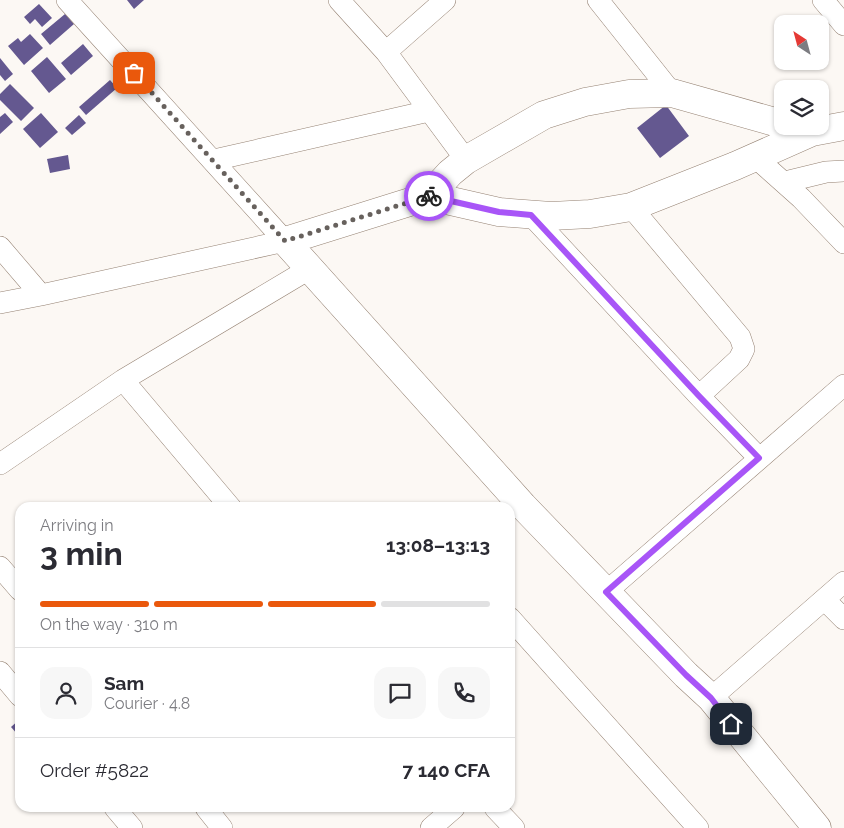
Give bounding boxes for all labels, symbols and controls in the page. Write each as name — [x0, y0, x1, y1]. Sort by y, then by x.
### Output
north arrow — [774, 15, 829, 70]
map controls — [774, 15, 829, 135]
pin — [113, 52, 155, 94]
icon: bag — [120, 59, 148, 87]
button: layers — [774, 80, 829, 135]
courier — [404, 171, 454, 221]
icon: bike — [415, 182, 443, 210]
text: Arriving in — [40, 516, 114, 535]
text: 13:08–13:13 — [386, 534, 490, 556]
text: 3 min — [40, 535, 123, 572]
text: On the way · 310 m — [40, 615, 178, 634]
button: person — [40, 667, 92, 719]
button: chat — [374, 667, 426, 719]
button: phone — [438, 667, 490, 719]
text: Sam — [104, 672, 144, 694]
text: Courier · 4.8 — [104, 694, 190, 713]
pin — [710, 703, 752, 745]
icon: home — [717, 710, 745, 738]
text: Order #5822 — [40, 759, 149, 781]
text: 7 140 CFA — [403, 759, 490, 781]

